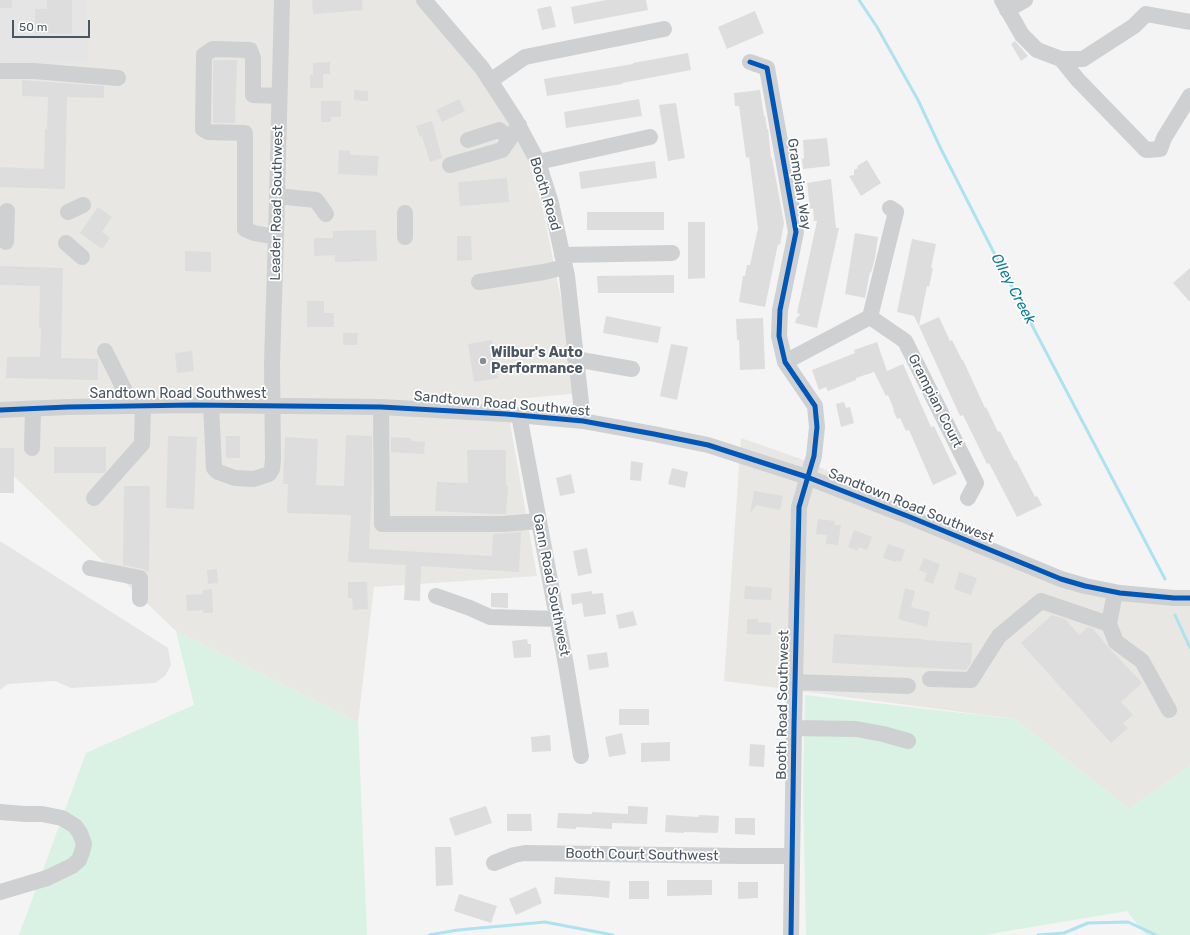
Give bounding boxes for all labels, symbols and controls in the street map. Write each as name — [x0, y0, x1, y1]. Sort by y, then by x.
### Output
scale bar — [14, 12, 92, 38]
text: 50 m — [19, 20, 47, 34]
street label: Leader Road Southwest — [267, 125, 287, 281]
street label: Grampian Way — [783, 137, 815, 231]
street label: Booth Road — [526, 155, 564, 233]
water label: Olley Creek — [987, 251, 1039, 327]
place label: Wilbur's Auto Performance — [491, 345, 583, 378]
street label: Grampian Court — [904, 351, 966, 451]
marker: Wilbur's Auto Performance — [478, 356, 488, 366]
street label: Sandtown Road Southwest — [90, 386, 266, 402]
street label: Sandtown Road Southwest — [413, 388, 591, 420]
street label: Sandtown Road Southwest — [826, 465, 996, 547]
street label: Gann Road Southwest — [529, 512, 573, 658]
street label: Booth Road Southwest — [773, 630, 793, 780]
street label: Booth Court Southwest — [565, 845, 719, 865]

